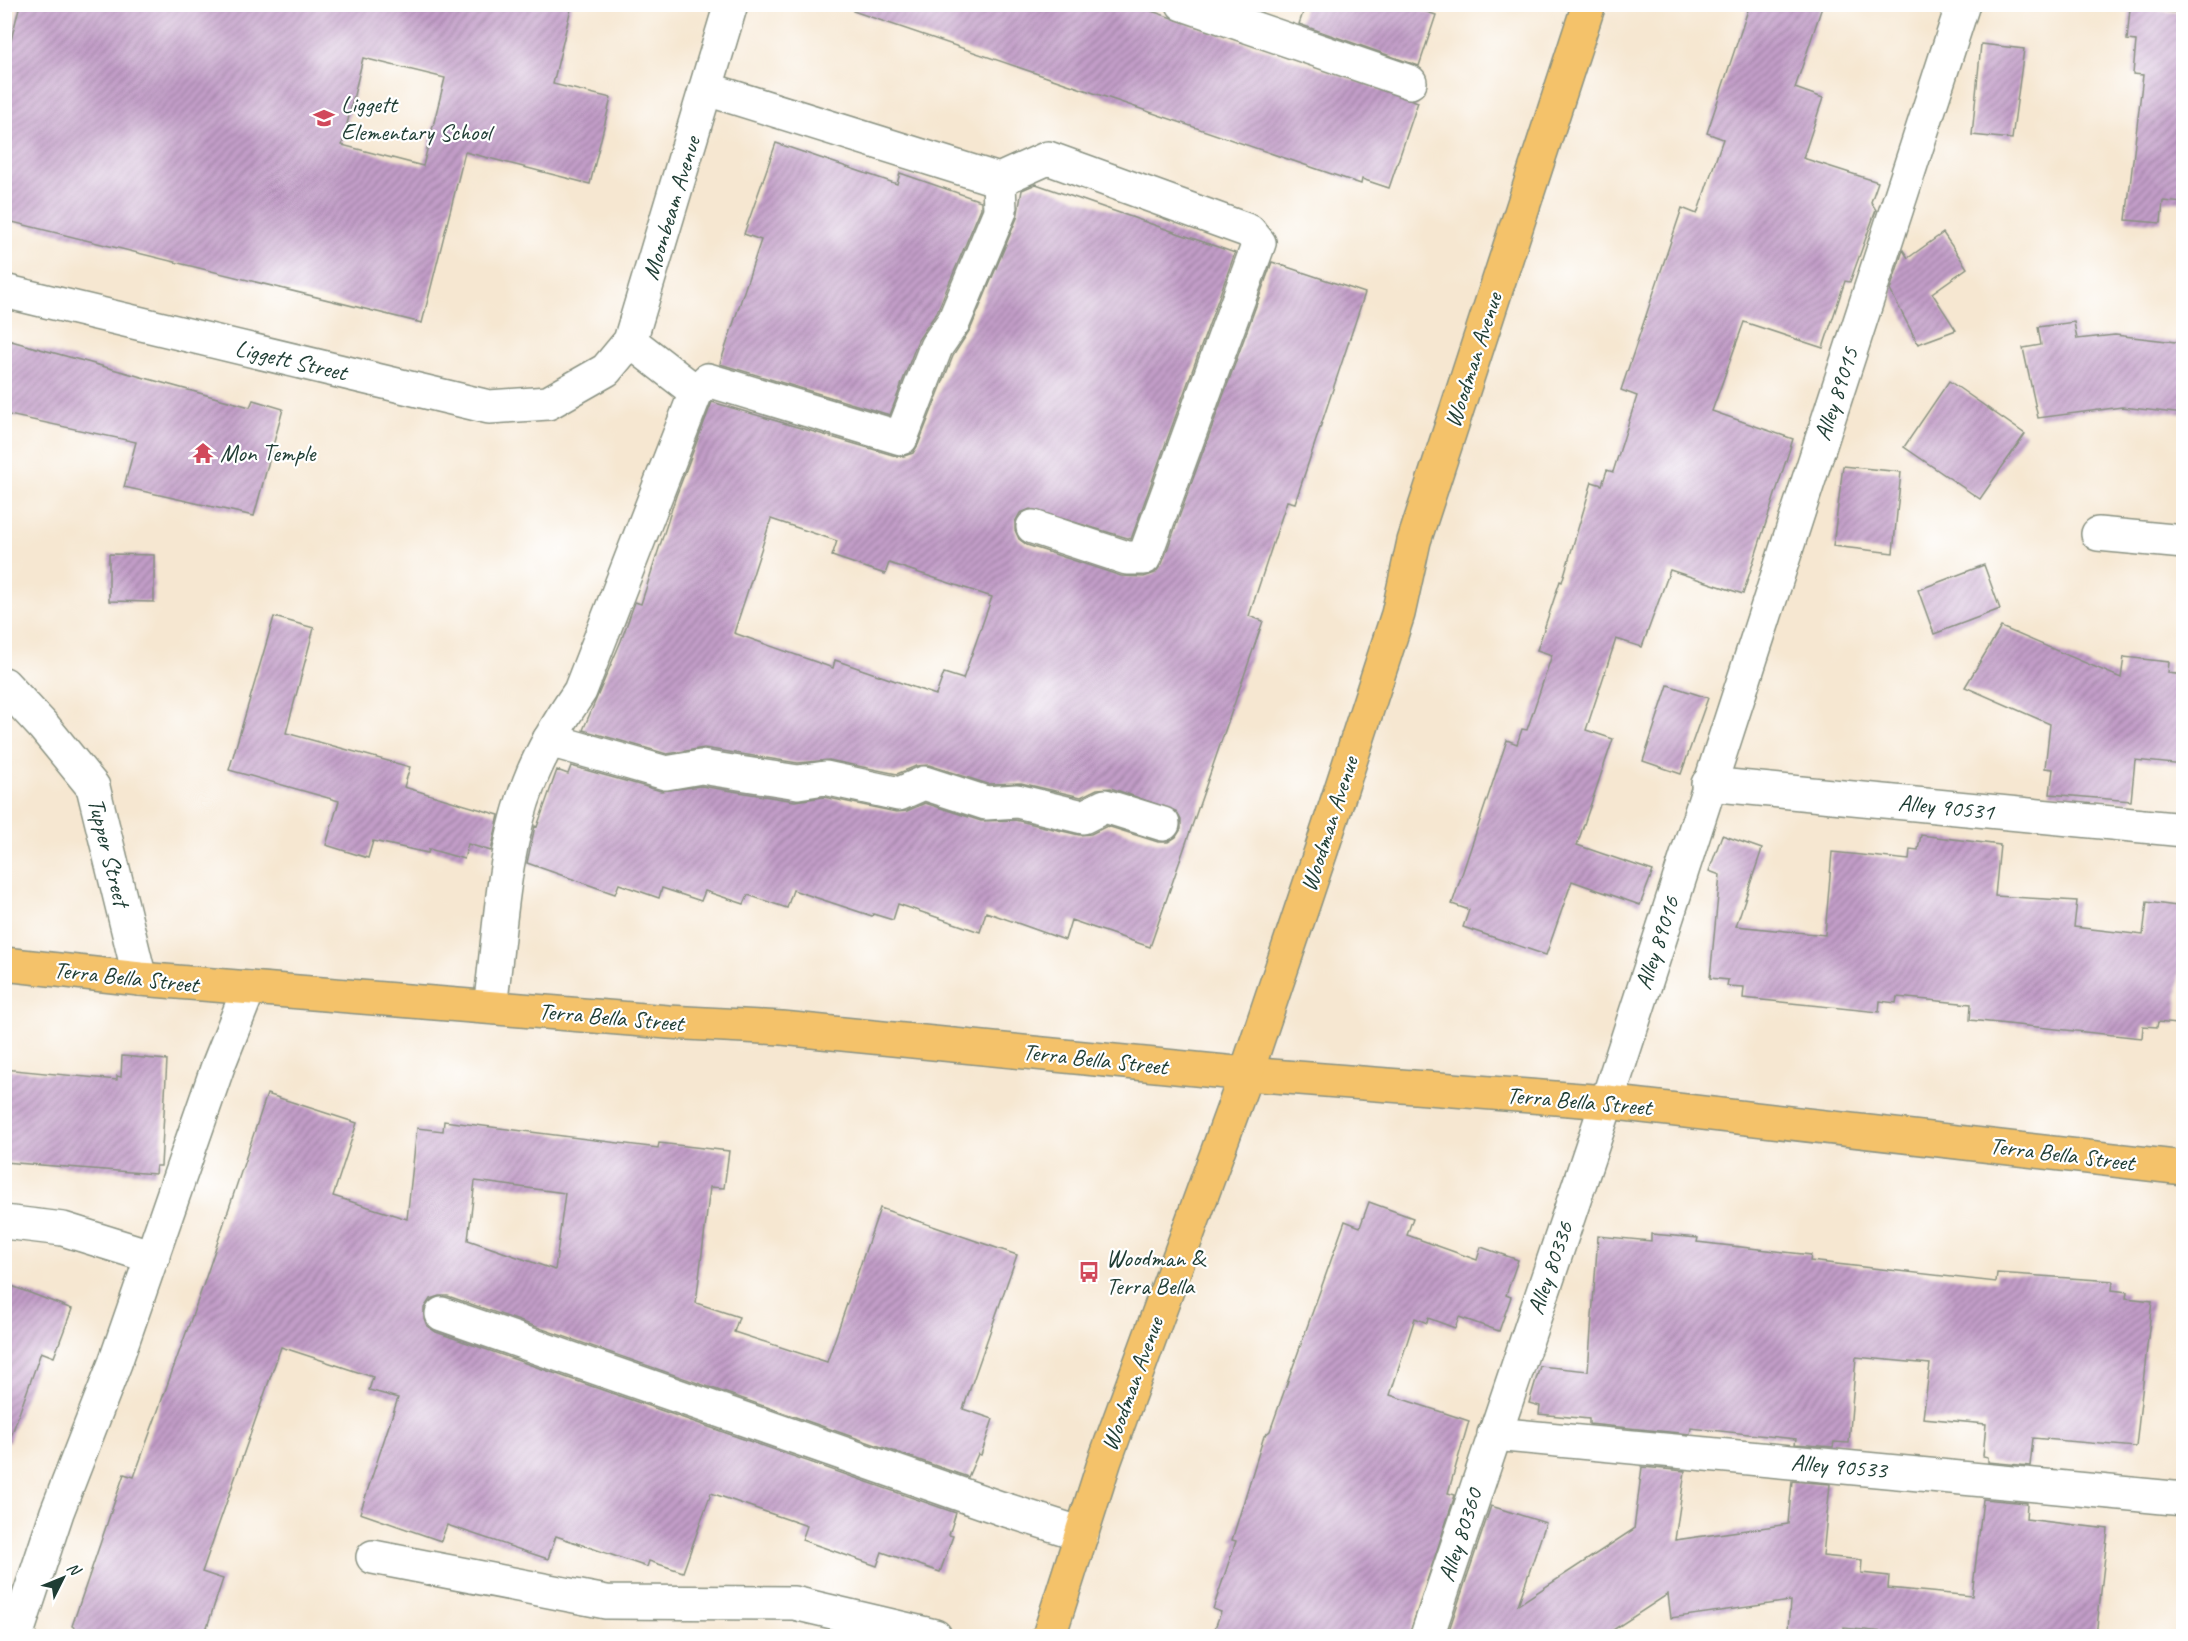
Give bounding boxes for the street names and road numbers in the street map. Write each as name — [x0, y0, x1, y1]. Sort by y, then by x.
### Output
street label: Moonbeam Avenue — [635, 131, 708, 283]
street label: Woodman Avenue — [1437, 287, 1510, 431]
street label: Liggett Street — [232, 333, 352, 388]
street label: Alley 89015 — [1807, 343, 1865, 444]
street label: Woodman Avenue — [1293, 751, 1366, 895]
street label: Alley 90531 — [1897, 787, 1996, 827]
street label: Tupper Street — [81, 795, 138, 912]
street label: Alley 89016 — [1628, 892, 1686, 993]
street label: Terra Bella Street — [52, 954, 202, 1000]
street label: Terra Bella Street — [537, 996, 687, 1038]
street label: Terra Bella Street — [1021, 1036, 1171, 1082]
street label: Terra Bella Street — [1505, 1080, 1655, 1122]
street label: Terra Bella Street — [1988, 1130, 2138, 1178]
street label: Alley 80336 — [1520, 1217, 1580, 1318]
street label: Woodman Avenue — [1094, 1311, 1171, 1455]
street label: Alley 90533 — [1790, 1447, 1890, 1485]
street label: Alley 80360 — [1431, 1483, 1490, 1585]

